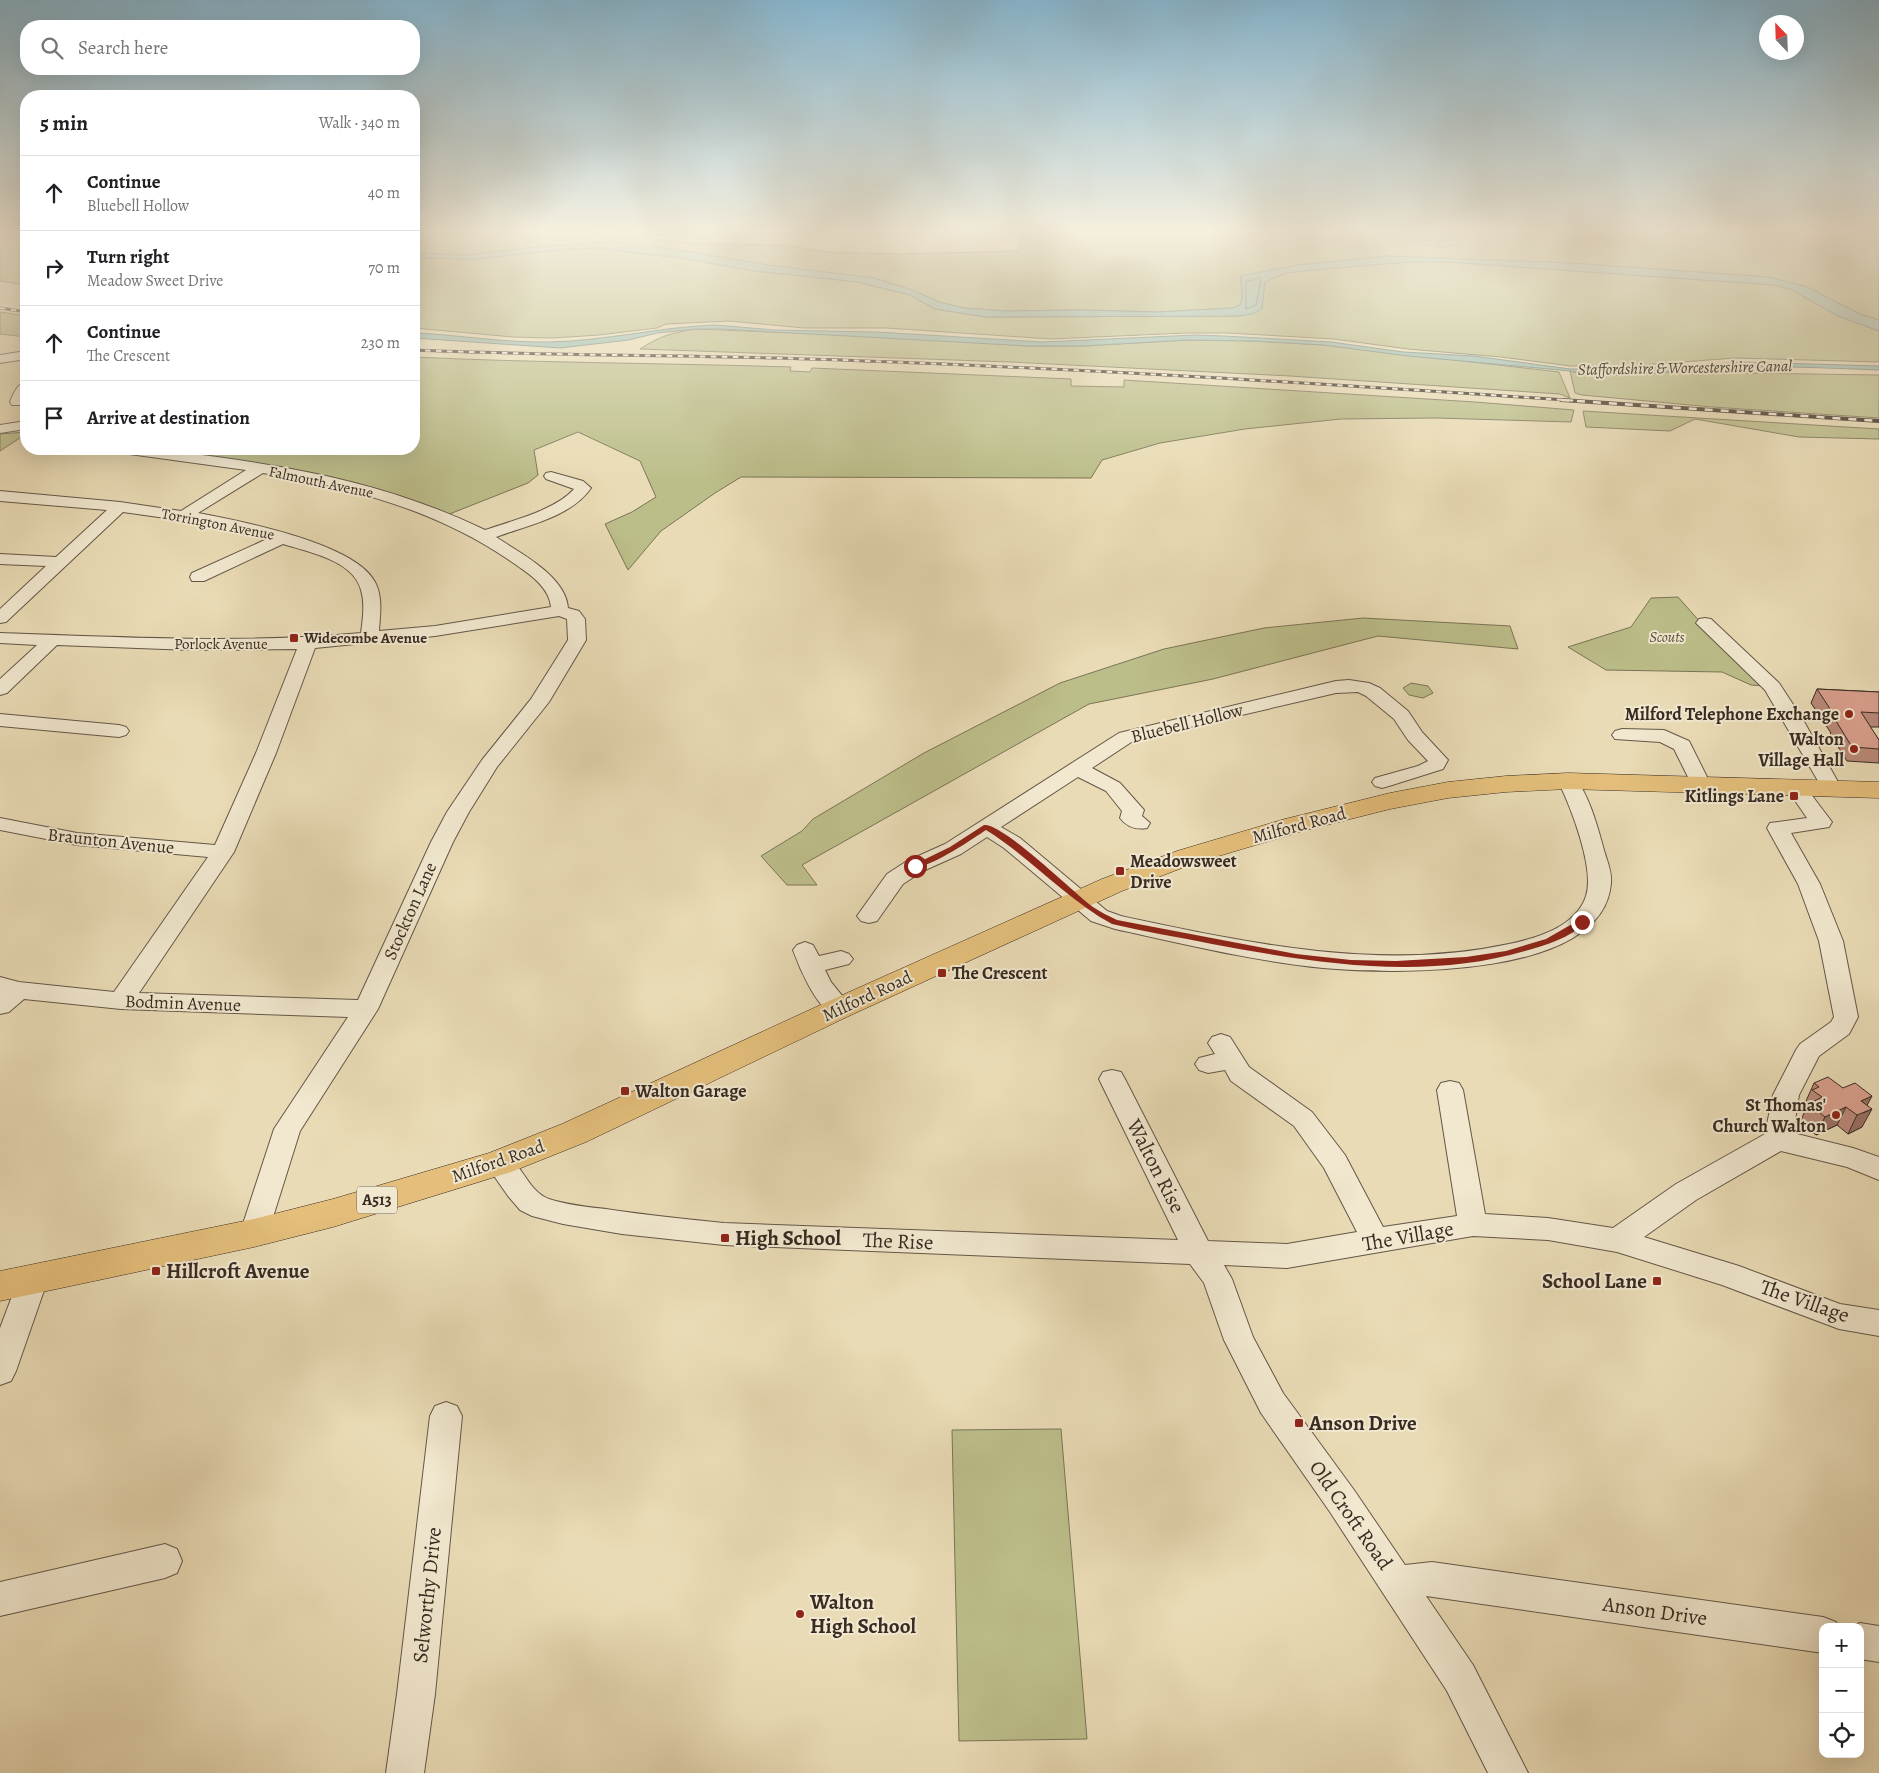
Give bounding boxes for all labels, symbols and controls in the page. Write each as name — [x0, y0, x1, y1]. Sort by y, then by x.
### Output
north arrow — [1759, 15, 1804, 60]
search box — [20, 20, 420, 75]
icon: search — [38, 34, 66, 62]
text: Search here — [78, 35, 168, 61]
text: 5 min — [40, 109, 88, 137]
text: Walk · 340 m — [319, 112, 400, 134]
text: Continue — [87, 169, 161, 195]
icon: ahead — [40, 179, 68, 207]
text: 40 m — [368, 182, 400, 204]
text: Bluebell Hollow — [87, 195, 189, 217]
text: Turn right — [87, 244, 169, 270]
icon: right — [40, 254, 68, 282]
text: 70 m — [368, 257, 400, 279]
text: Meadow Sweet Drive — [87, 270, 224, 292]
text: Continue — [87, 319, 161, 345]
icon: ahead — [40, 329, 68, 357]
text: 230 m — [361, 332, 400, 354]
text: The Crescent — [87, 345, 170, 367]
water label: Staffordshire & Worcestershire Canal — [1578, 355, 1792, 381]
icon: arrive — [40, 404, 68, 432]
text: Arrive at destination — [87, 405, 250, 431]
street label: Falmouth Avenue — [267, 461, 375, 503]
street label: Torrington Avenue — [160, 503, 276, 545]
park label: Scouts — [1649, 627, 1685, 647]
place label: Widecombe Avenue — [303, 628, 427, 648]
marker: Widecombe Avenue — [288, 632, 300, 644]
street label: Porlock Avenue — [174, 634, 268, 654]
street label: Bluebell Hollow — [1128, 697, 1246, 749]
place label: Milford Telephone Exchange — [1625, 702, 1839, 726]
marker: Milford Telephone Exchange — [1843, 708, 1855, 720]
place label: Walton Village Hall — [1757, 727, 1844, 772]
marker: Walton Village Hall — [1848, 743, 1860, 755]
place label: Kitlings Lane — [1685, 784, 1784, 808]
marker: Kitlings Lane — [1788, 790, 1800, 802]
street label: Milford Road — [1249, 801, 1349, 849]
street label: Braunton Avenue — [46, 822, 176, 860]
place label: Meadowsweet Drive — [1130, 849, 1237, 894]
route start — [904, 855, 927, 878]
street label: Stockton Lane — [378, 858, 442, 964]
marker: Meadowsweet Drive — [1114, 865, 1126, 877]
route end — [1571, 911, 1594, 934]
place label: The Crescent — [952, 961, 1048, 985]
street label: Milford Road — [818, 965, 916, 1027]
marker: The Crescent — [936, 967, 948, 979]
street label: Bodmin Avenue — [124, 989, 242, 1017]
place label: Walton Garage — [634, 1079, 747, 1103]
marker: Walton Garage — [619, 1085, 631, 1097]
place label: St Thomas' Church Walton — [1713, 1093, 1826, 1138]
marker: St Thomas' Church Walton — [1830, 1109, 1842, 1121]
street label: Walton Rise — [1120, 1113, 1192, 1218]
street label: Milford Road — [448, 1134, 548, 1188]
road number: A513 — [357, 1186, 397, 1214]
street label: The Village — [1360, 1214, 1456, 1258]
place label: High School — [735, 1224, 841, 1252]
street label: The Rise — [862, 1226, 934, 1256]
marker: High School — [719, 1232, 731, 1244]
place label: Hillcroft Avenue — [166, 1257, 310, 1285]
marker: Hillcroft Avenue — [150, 1265, 162, 1277]
place label: School Lane — [1542, 1267, 1647, 1295]
street label: The Village — [1757, 1273, 1853, 1329]
marker: School Lane — [1651, 1275, 1663, 1287]
place label: Anson Drive — [1308, 1409, 1417, 1437]
marker: Anson Drive — [1293, 1417, 1305, 1429]
street label: Old Croft Road — [1303, 1455, 1399, 1576]
street label: Selworthy Drive — [406, 1526, 448, 1664]
place label: Walton High School — [809, 1588, 916, 1640]
street label: Anson Drive — [1600, 1590, 1709, 1632]
marker: Walton High School — [794, 1608, 806, 1620]
map controls — [1819, 1623, 1864, 1758]
button: + — [1819, 1623, 1864, 1668]
button: − — [1819, 1668, 1864, 1713]
button: locate — [1819, 1713, 1864, 1758]

